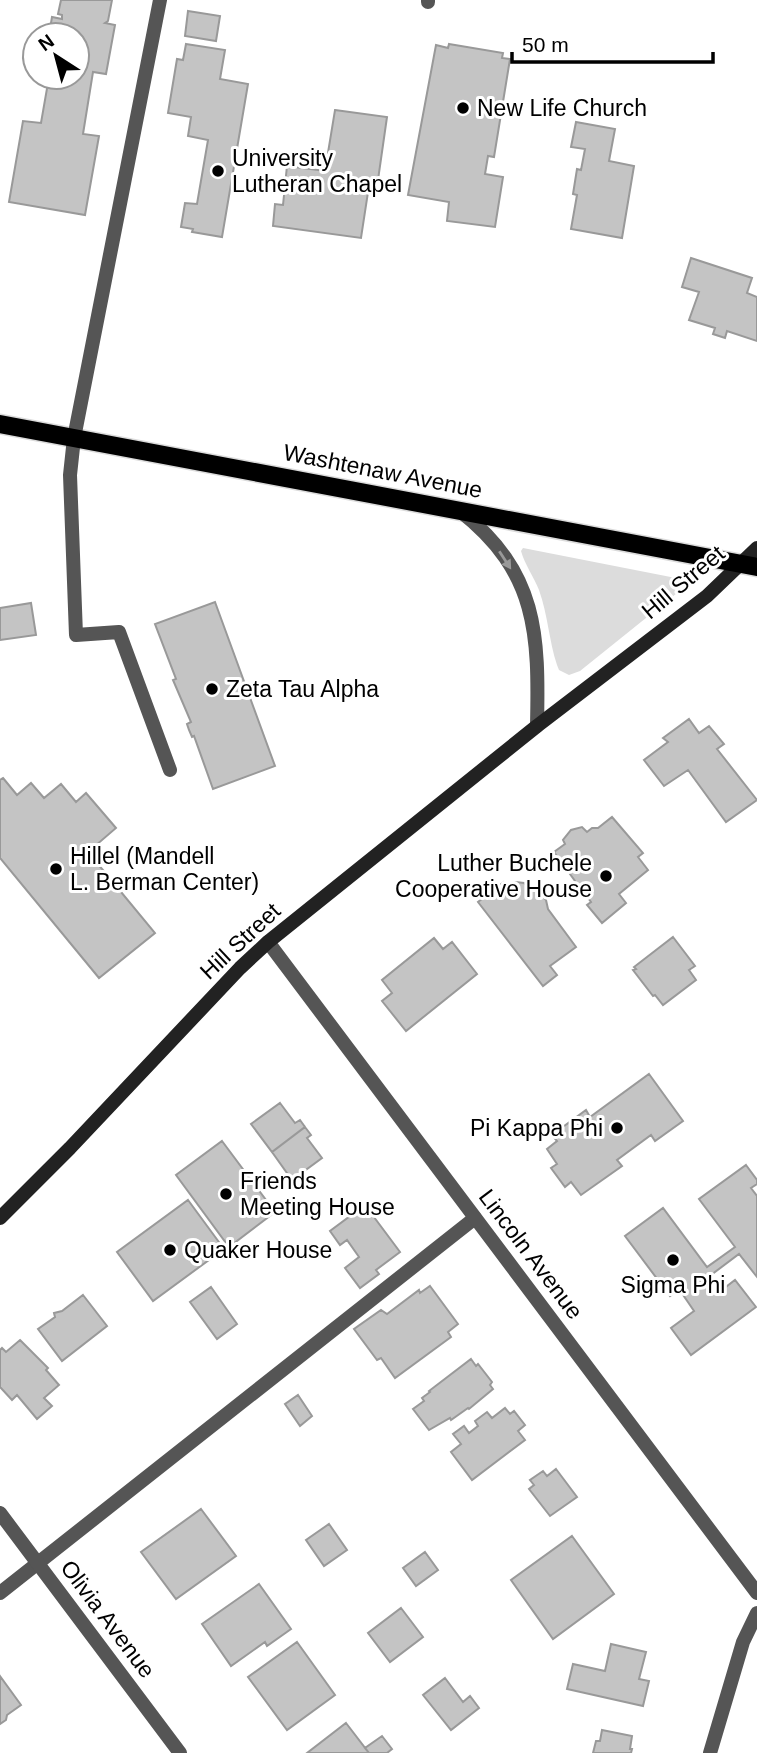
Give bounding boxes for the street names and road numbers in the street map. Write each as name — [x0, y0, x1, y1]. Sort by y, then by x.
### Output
street label: Washtenaw Avenue — [281, 439, 485, 503]
street label: Hill Street — [636, 540, 730, 624]
street label: Hill Street — [195, 897, 286, 985]
street label: Lincoln Avenue — [474, 1184, 588, 1324]
street label: Olivia Avenue — [55, 1555, 161, 1683]

